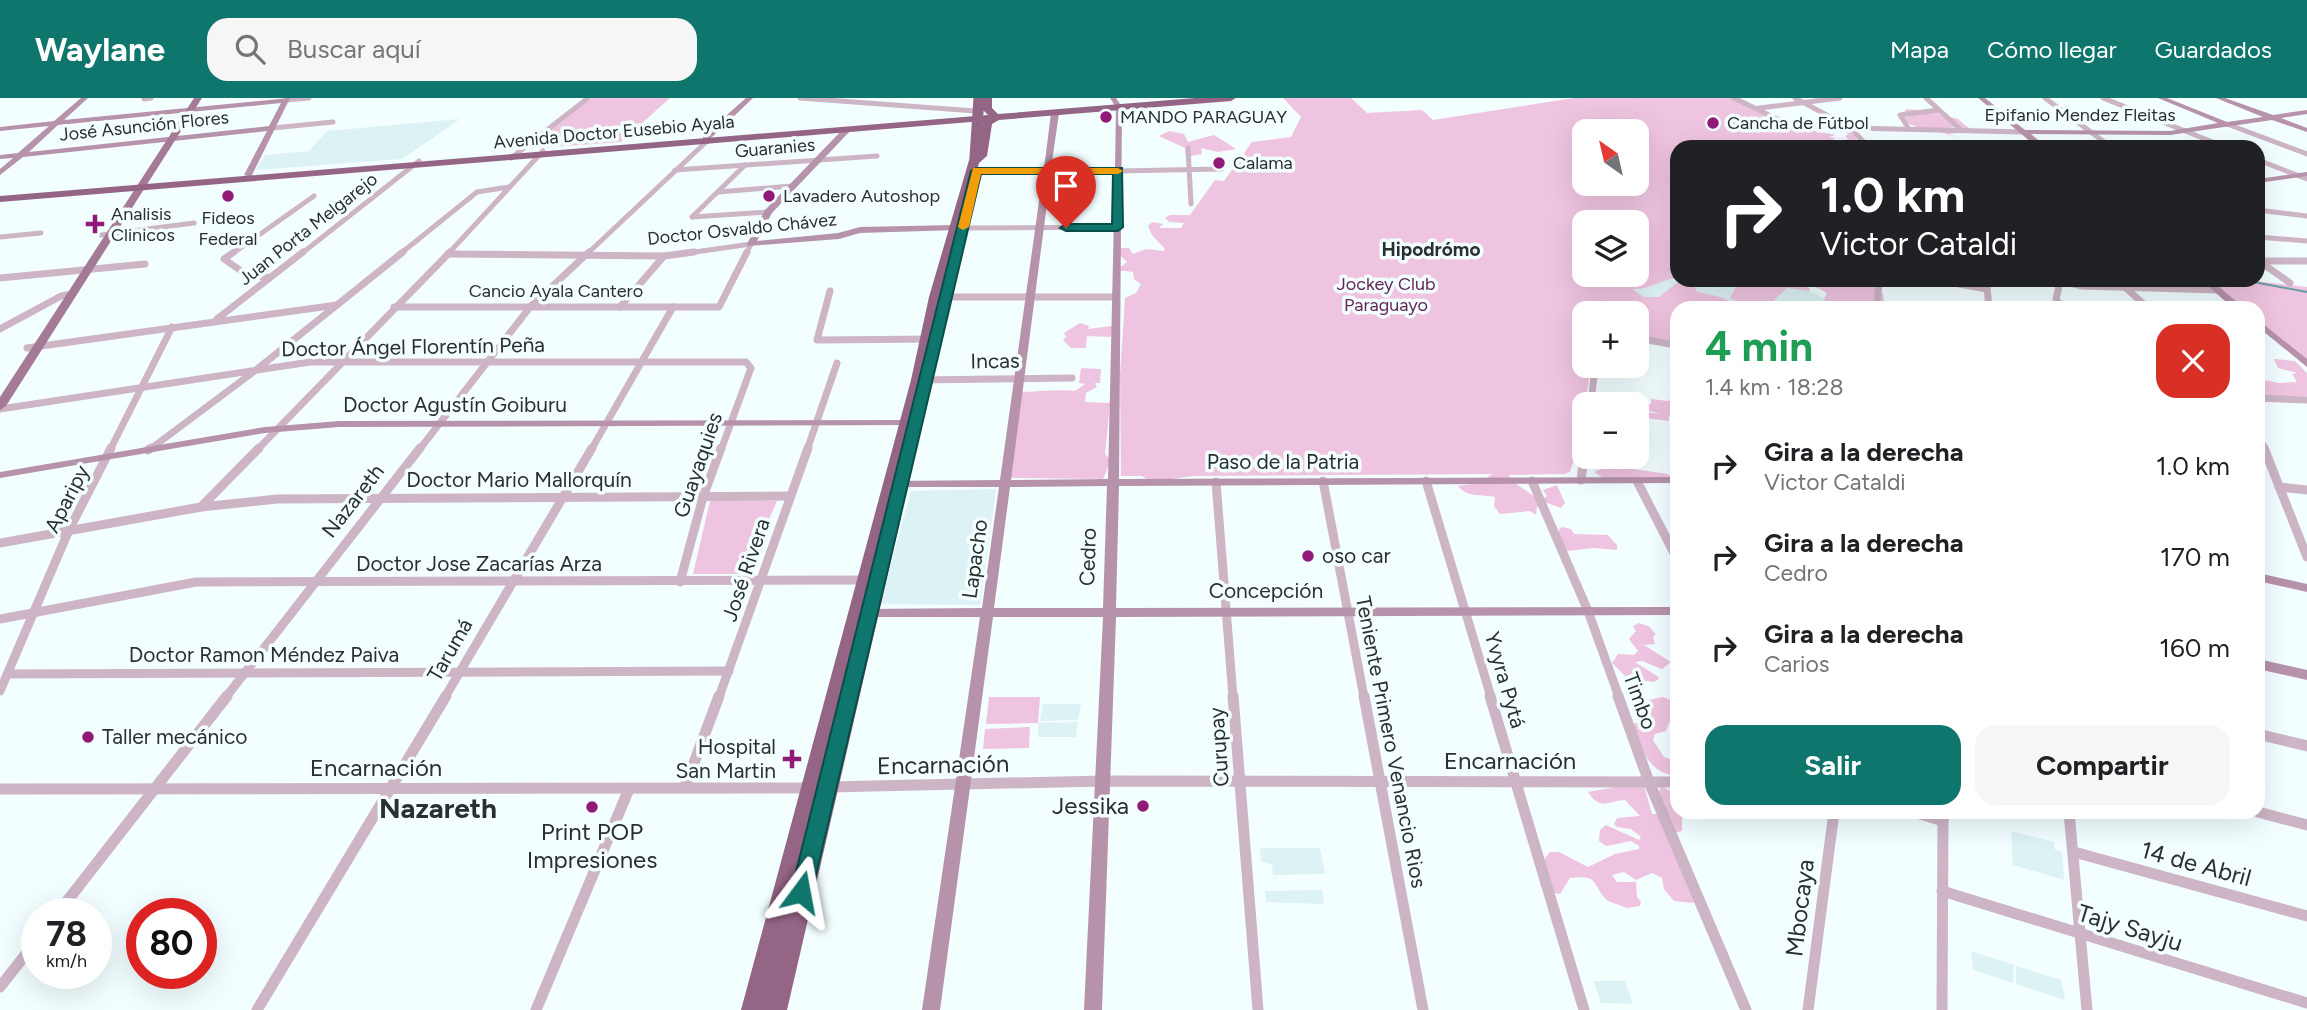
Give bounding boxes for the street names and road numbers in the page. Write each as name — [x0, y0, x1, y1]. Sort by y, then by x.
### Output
street label: Epifanio Mendez Fleitas — [1984, 104, 2176, 126]
street label: José Asunción Flores — [58, 106, 230, 146]
street label: Avenida Doctor Eusebio Ayala — [493, 111, 735, 153]
street label: Guaranies — [734, 134, 816, 162]
street label: Juan Porta Melgarejo — [234, 168, 382, 290]
street label: Doctor Osvaldo Chávez — [646, 208, 838, 250]
street label: Cancio Ayala Cantero — [469, 280, 643, 302]
street label: Doctor Ángel Florentín Peña — [281, 332, 545, 361]
street label: Incas — [970, 348, 1020, 373]
street label: Doctor Agustín Goiburu — [343, 392, 567, 417]
street label: Guayaquies — [668, 409, 727, 521]
street label: Paso de la Patria — [1207, 449, 1359, 474]
street label: Nazareth — [316, 459, 389, 542]
street label: Aparipy — [39, 461, 94, 537]
street label: Doctor Mario Mallorquín — [406, 467, 632, 492]
street label: José Rivera — [716, 515, 775, 625]
street label: Lapacho — [957, 518, 992, 600]
street label: Cedro — [1074, 527, 1101, 587]
street label: Doctor Jose Zacarías Arza — [356, 551, 602, 576]
street label: Concepción — [1209, 578, 1323, 603]
street label: Teniente Primero Venancio Rios — [1351, 594, 1432, 890]
street label: Tarumá — [422, 614, 477, 686]
street label: Yvyra Pytá — [1480, 629, 1531, 731]
street label: Doctor Ramon Méndez Paiva — [129, 642, 399, 667]
street label: Timbo — [1619, 669, 1662, 733]
street label: Curupay — [1203, 706, 1234, 788]
street label: Encarnación — [1444, 746, 1576, 775]
street label: Encarnación — [877, 749, 1009, 780]
street label: Encarnación — [310, 753, 442, 782]
street label: 14 de Abril — [2138, 835, 2255, 892]
street label: Mbocaya — [1779, 858, 1820, 958]
street label: Tajy Sayju — [2074, 898, 2186, 957]

